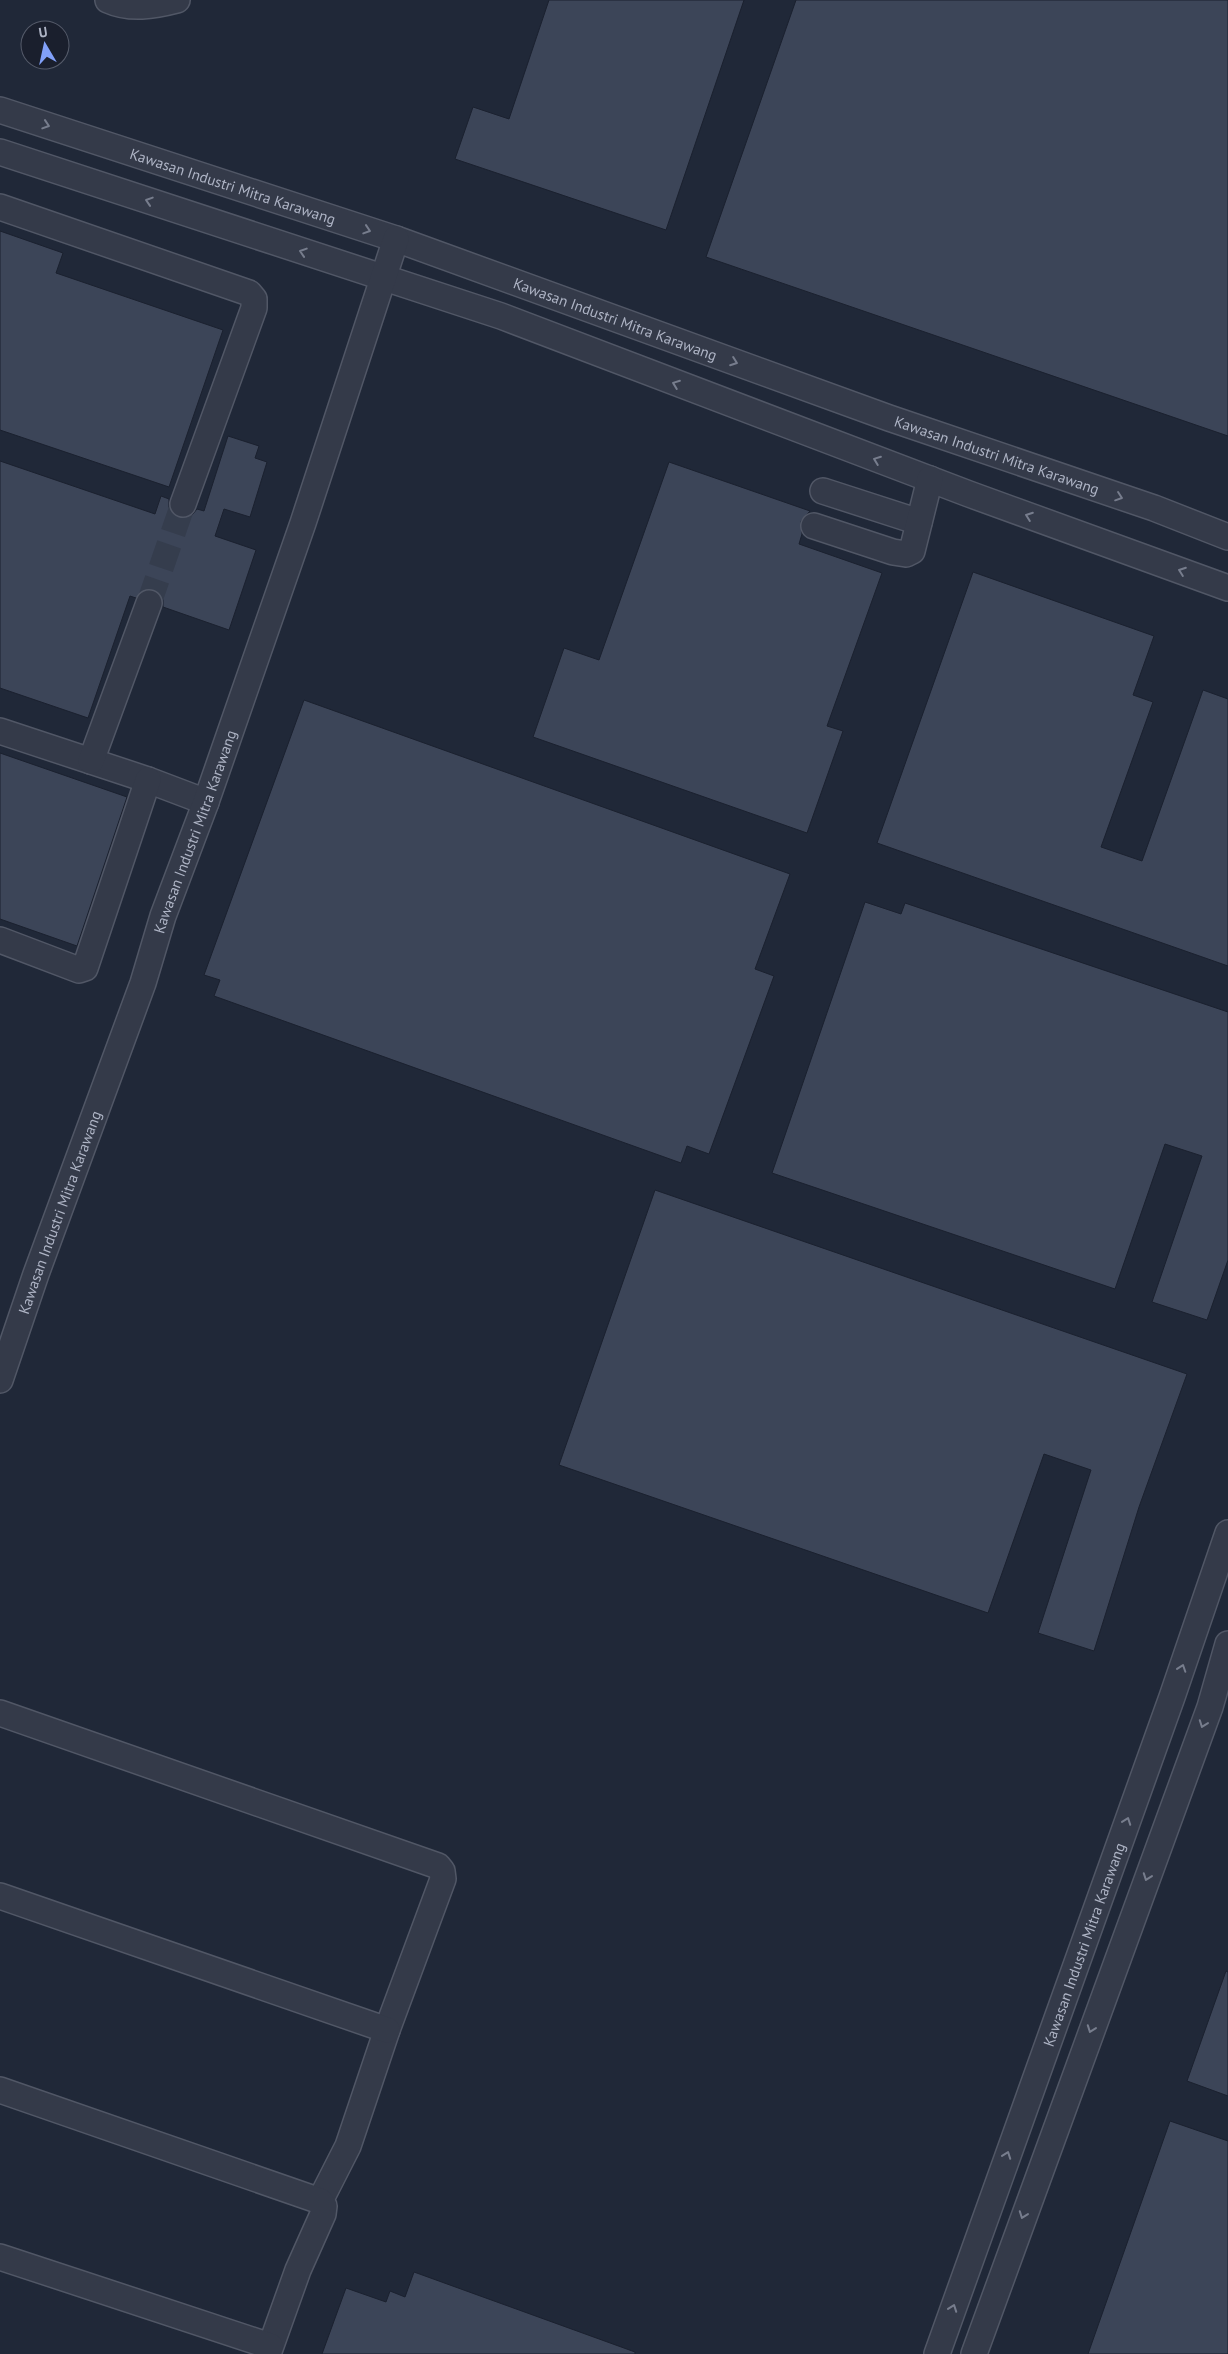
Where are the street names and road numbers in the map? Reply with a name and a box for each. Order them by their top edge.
street label: Kawasan Industri Mitra Karawang [128,144,338,228]
street label: Kawasan Industri Mitra Karawang [511,273,720,364]
street label: Kawasan Industri Mitra Karawang [892,411,1102,498]
street label: Kawasan Industri Mitra Karawang [149,727,240,935]
street label: Kawasan Industri Mitra Karawang [14,1108,105,1316]
street label: Kawasan Industri Mitra Karawang [1038,1840,1129,2049]

